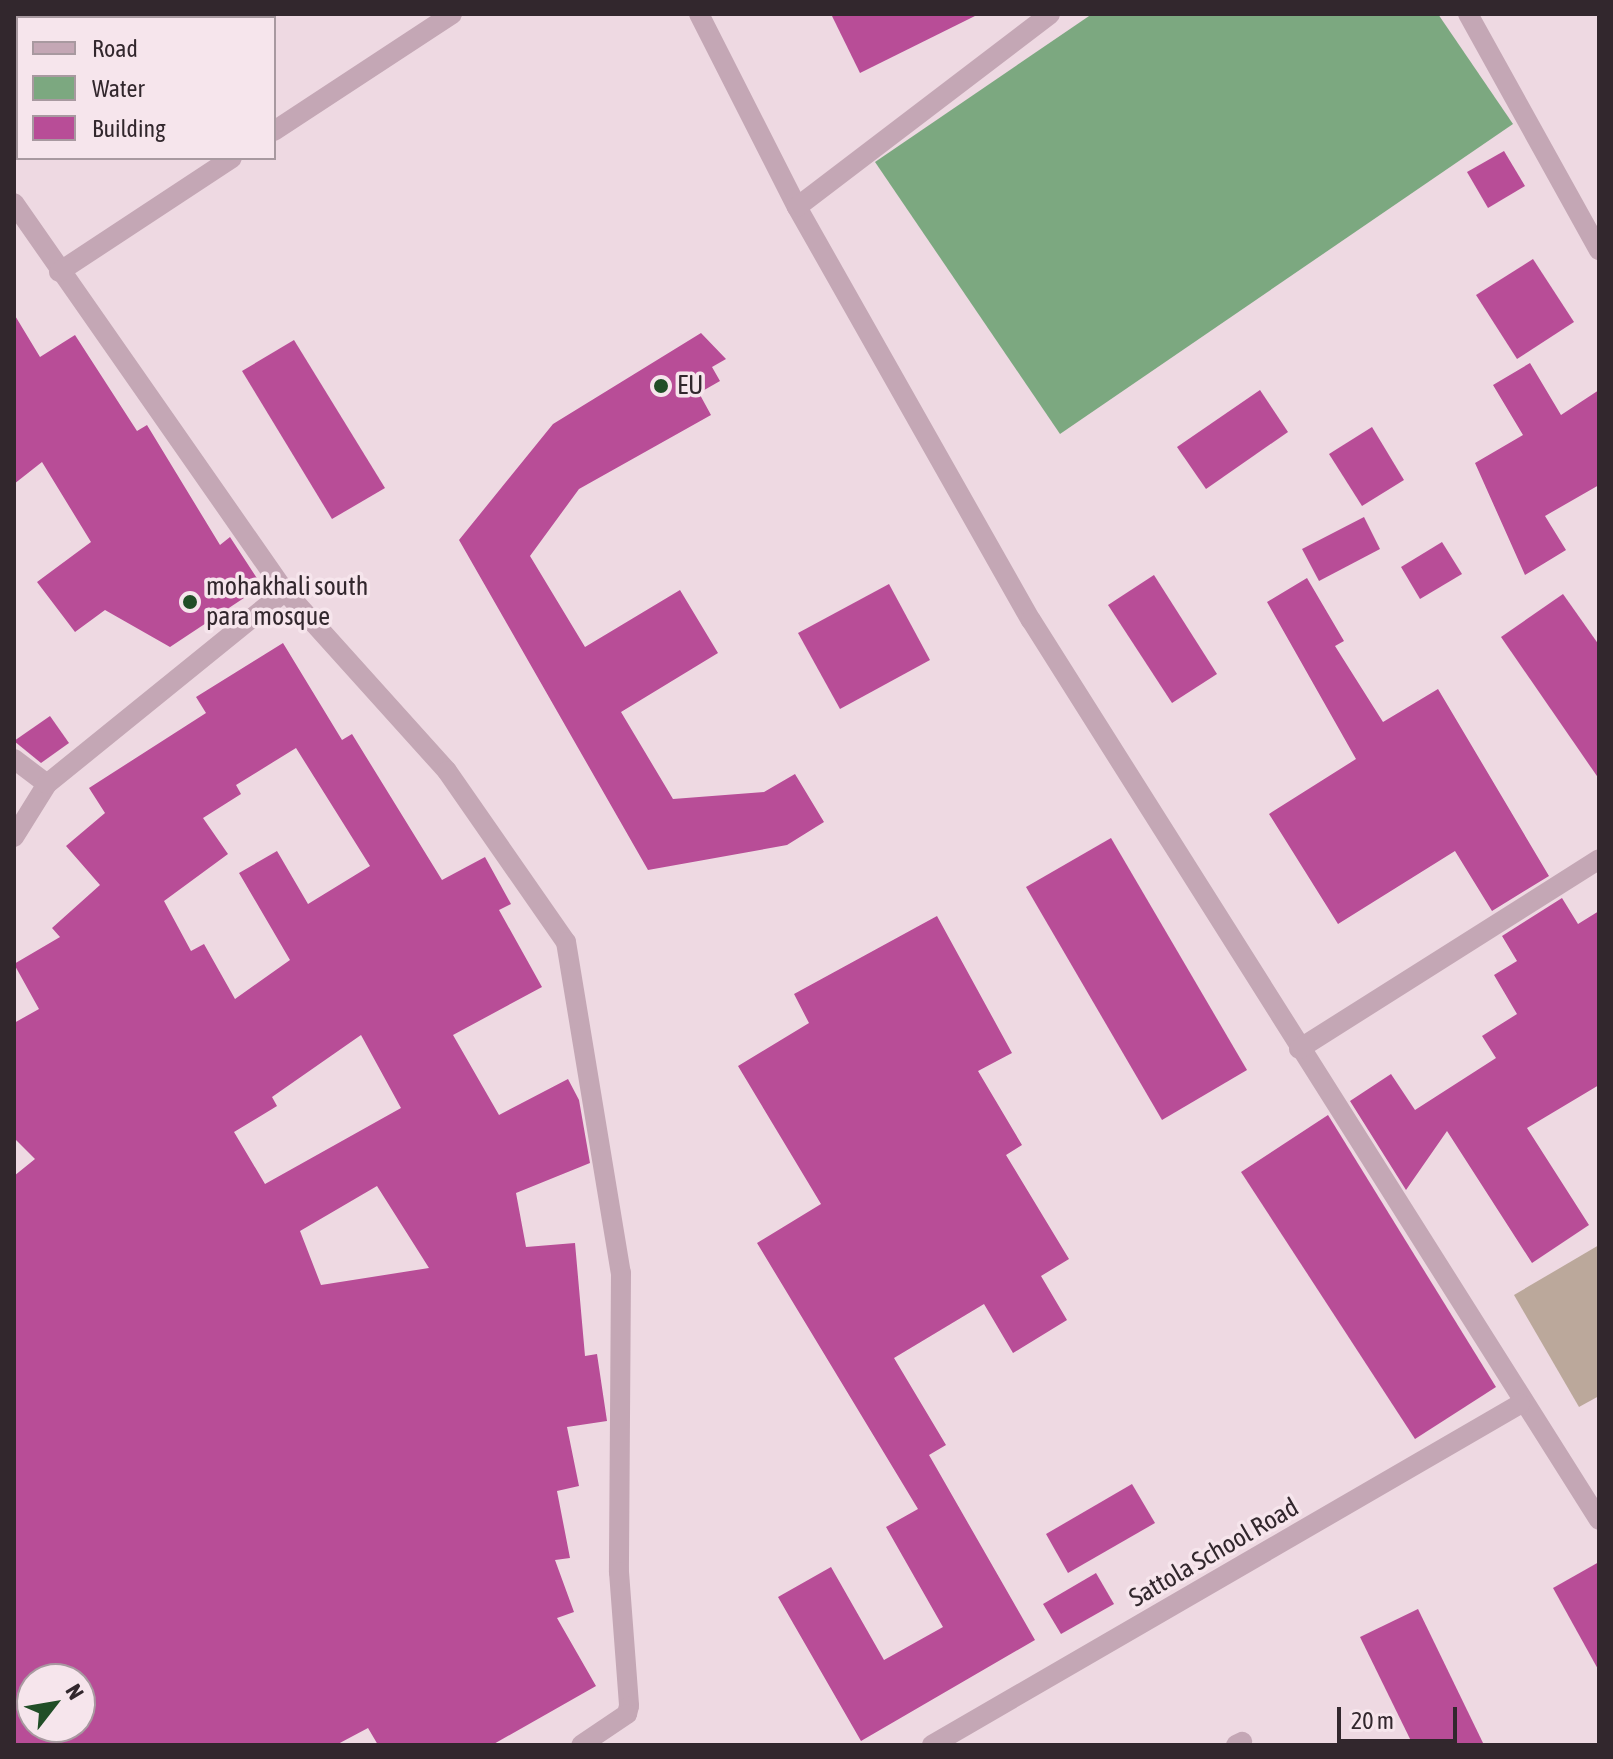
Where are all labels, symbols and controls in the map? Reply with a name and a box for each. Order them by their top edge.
legend [16,16,276,160]
text: Road [92,35,138,62]
text: Water [92,75,145,102]
text: Building [92,115,165,142]
place label: EU [677,370,703,402]
marker: EU [652,377,670,395]
place label: mohakhali south para mosque [206,571,368,632]
marker: mohakhali south para mosque [181,593,199,611]
street label: Sattola School Road [1124,1492,1304,1614]
north arrow [16,1663,96,1743]
text: N [60,1679,89,1704]
scale bar [1341,1691,1461,1741]
text: 20 m [1351,1707,1394,1734]

